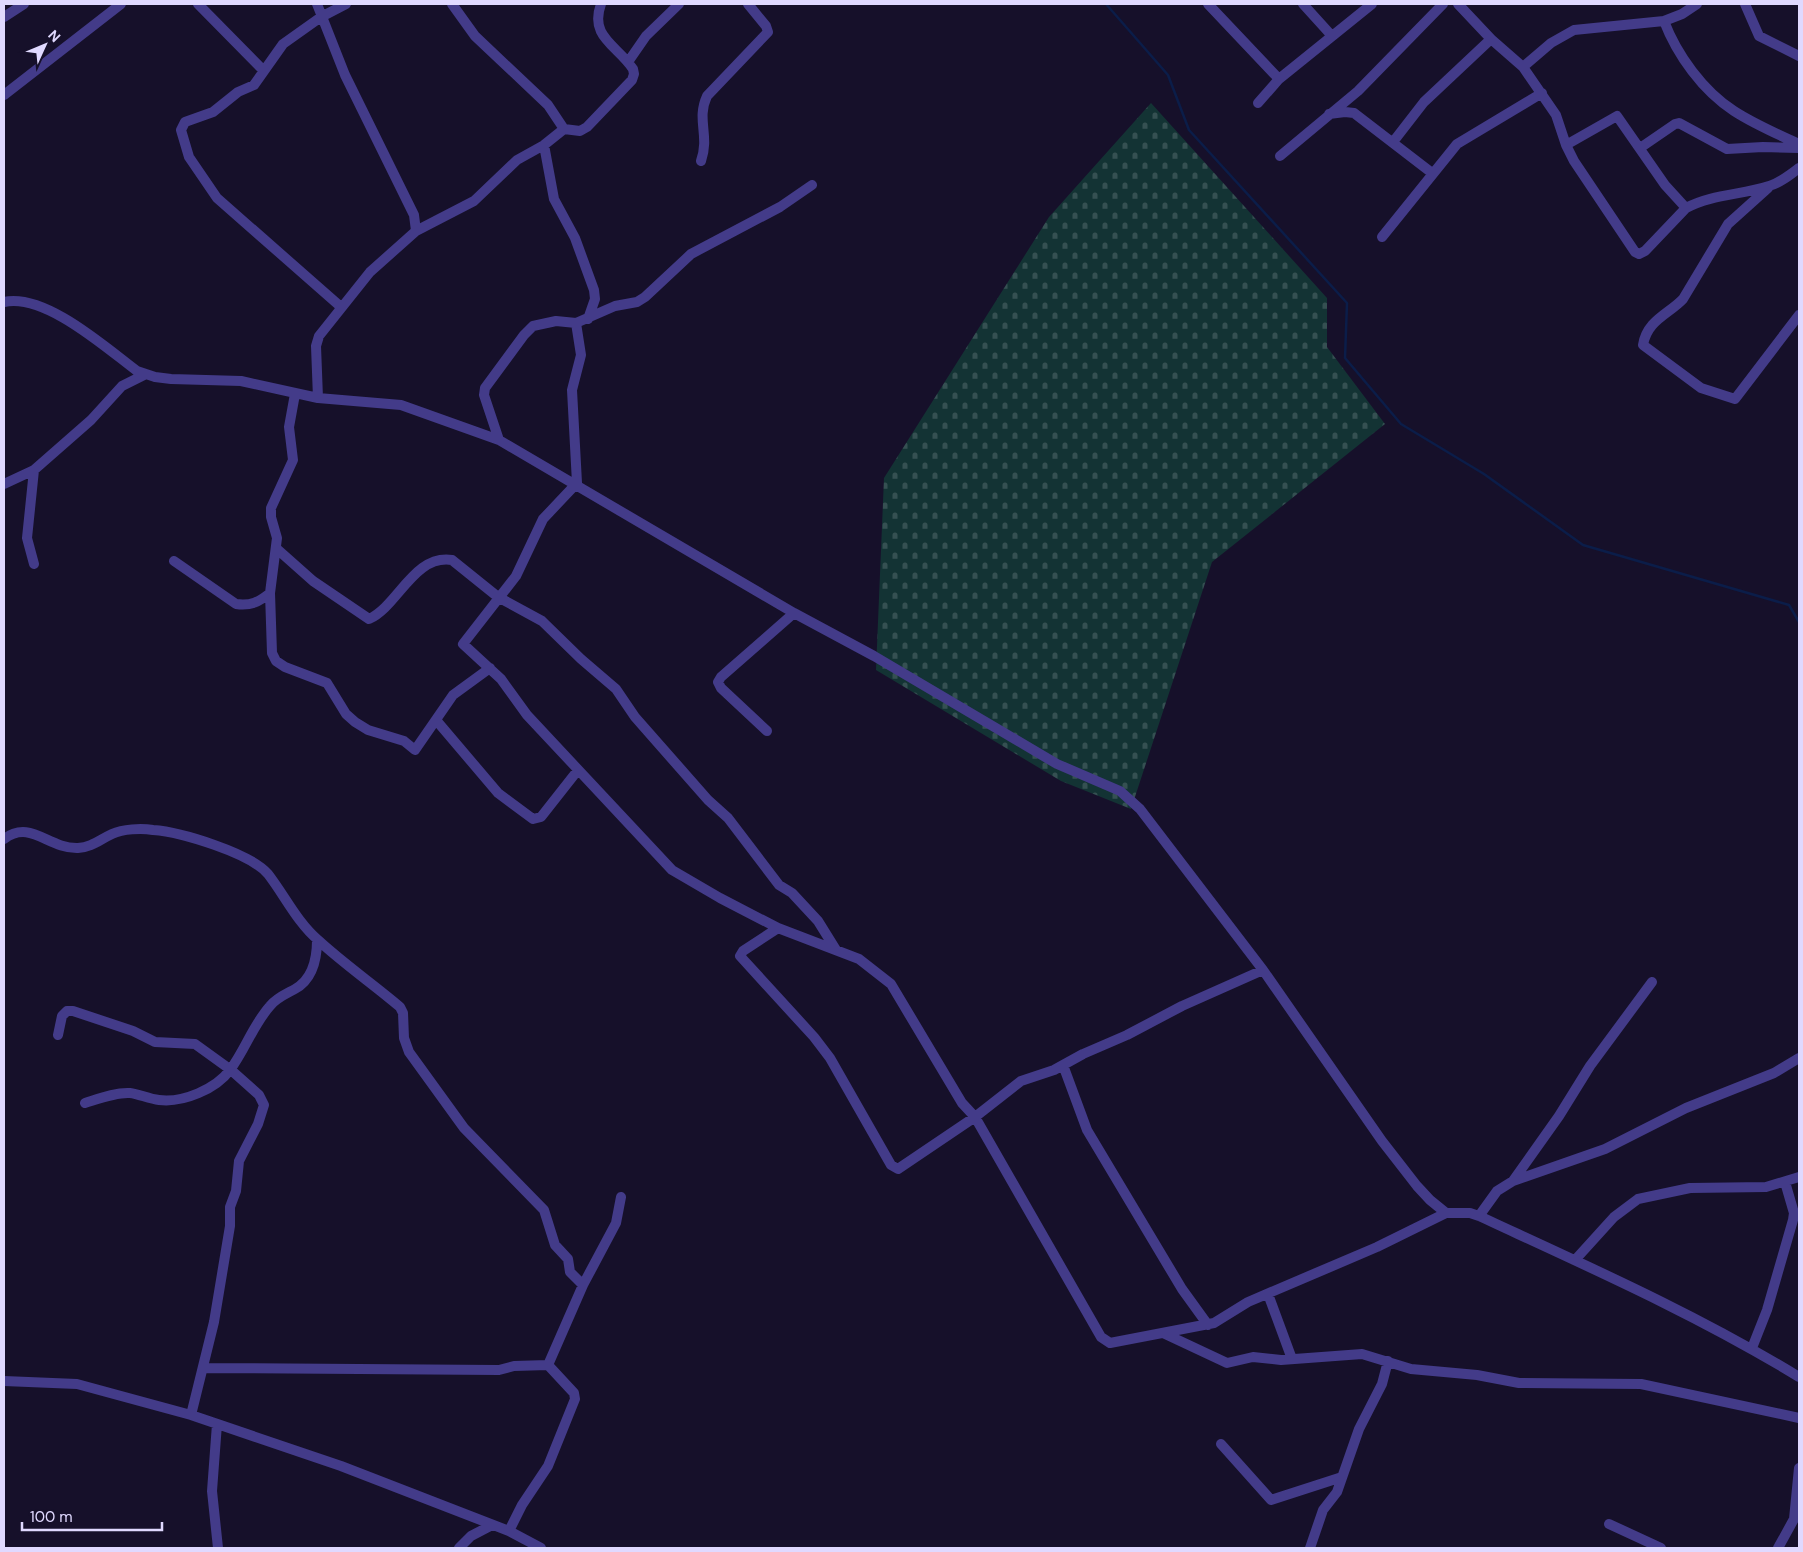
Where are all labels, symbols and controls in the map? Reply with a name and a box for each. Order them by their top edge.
north arrow [20,20,70,70]
text: N [44,26,64,46]
scale bar [22,1500,162,1532]
text: 100 m [30,1507,73,1527]

